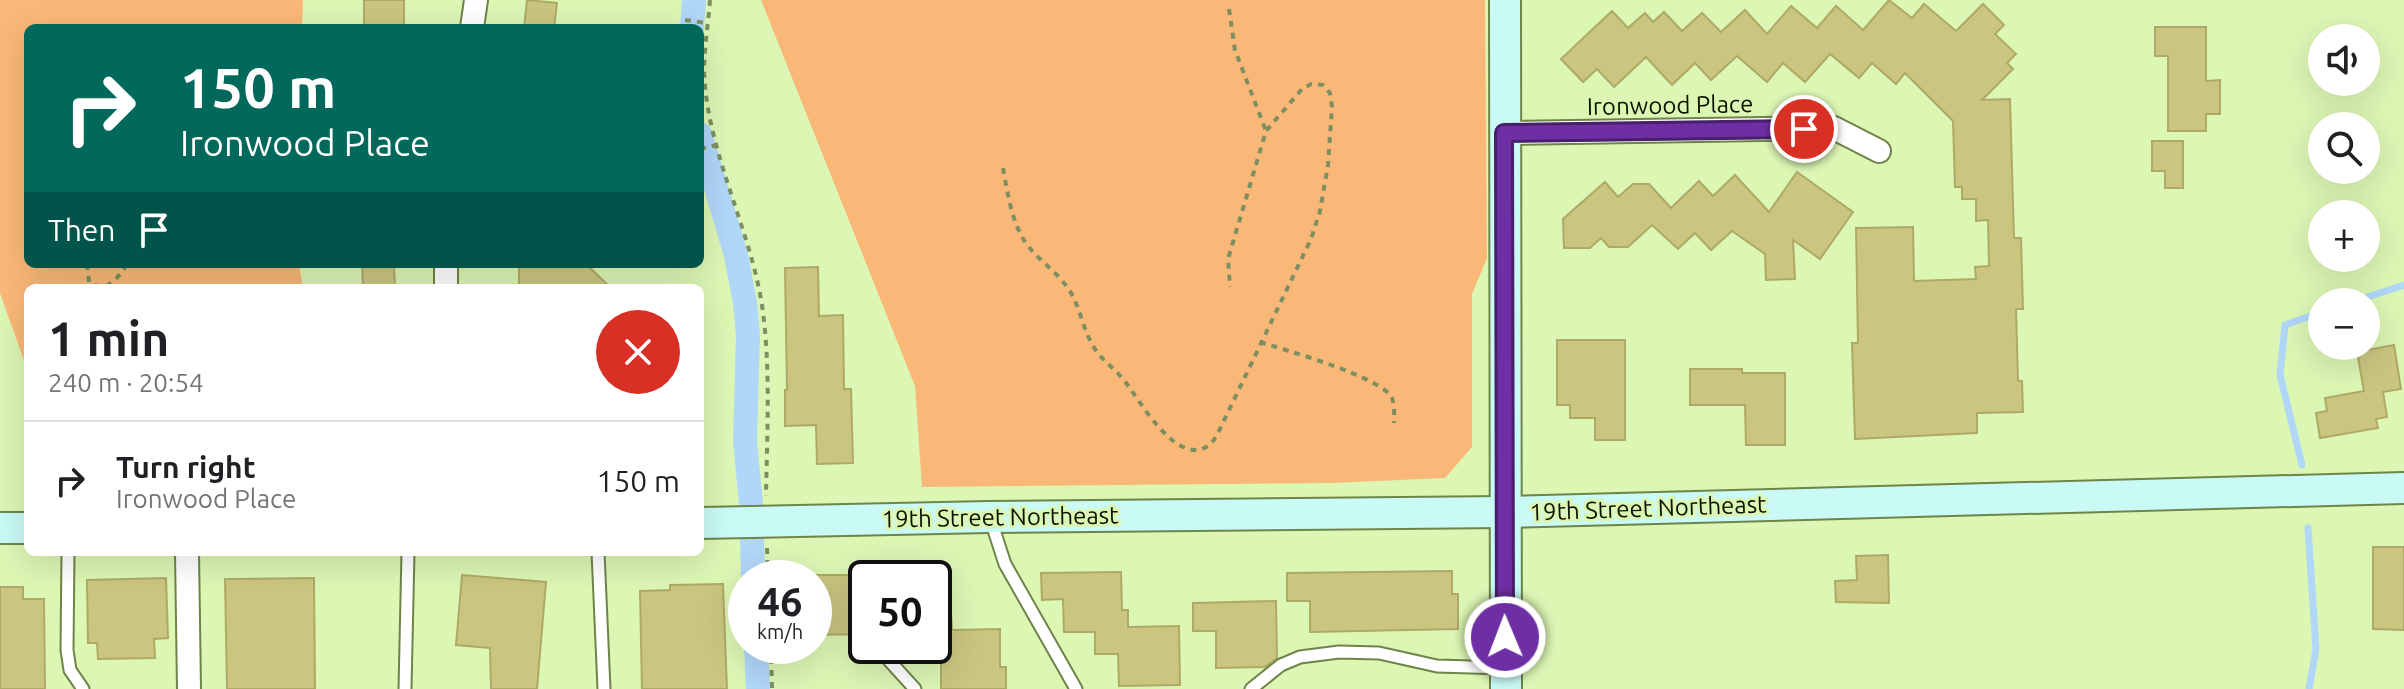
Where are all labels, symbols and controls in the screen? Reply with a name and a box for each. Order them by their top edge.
map controls [2308,24,2380,360]
button: sound [2308,24,2380,96]
icon: right [48,56,152,160]
text: 150 m [180,56,336,119]
street label: Ironwood Place [1587,90,1753,120]
pin [1770,95,1838,163]
icon: arrive [1782,107,1826,151]
button: search [2308,112,2380,184]
text: Ironwood Place [180,122,430,163]
button: + [2308,200,2380,272]
icon: arrive [132,208,176,252]
text: Then [48,213,116,247]
button: − [2308,288,2380,360]
button: close [596,310,680,394]
text: 1 min [48,311,169,365]
text: 240 m · 20:54 [48,368,204,397]
text: Turn right [116,450,256,484]
icon: right [48,459,92,503]
text: 150 m [596,464,680,498]
text: Ironwood Place [116,484,296,513]
street label: 19th Street Northeast [1529,490,1767,526]
street label: 19th Street Northeast [881,501,1119,533]
speed limit sign: 50 [848,560,952,664]
text: 46 [757,579,803,624]
position arrow [1463,595,1547,679]
text: km/h [757,620,803,643]

